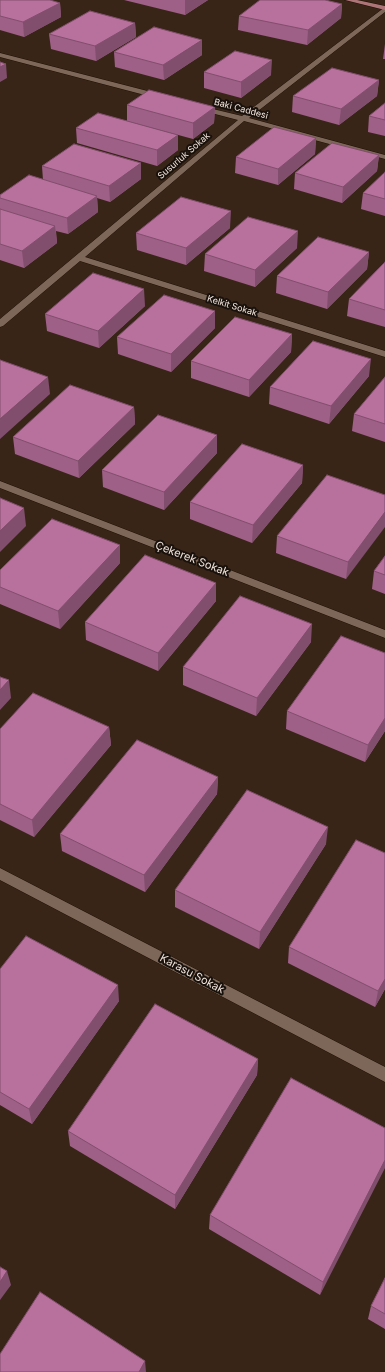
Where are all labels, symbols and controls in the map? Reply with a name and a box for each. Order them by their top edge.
street label: Baki Caddesi [213,97,269,121]
street label: Susurluk Sokak [156,130,212,182]
street label: Kelkit Sokak [206,293,258,319]
street label: Çekerek Sokak [153,539,231,579]
street label: Karasu Sokak [157,951,227,997]

